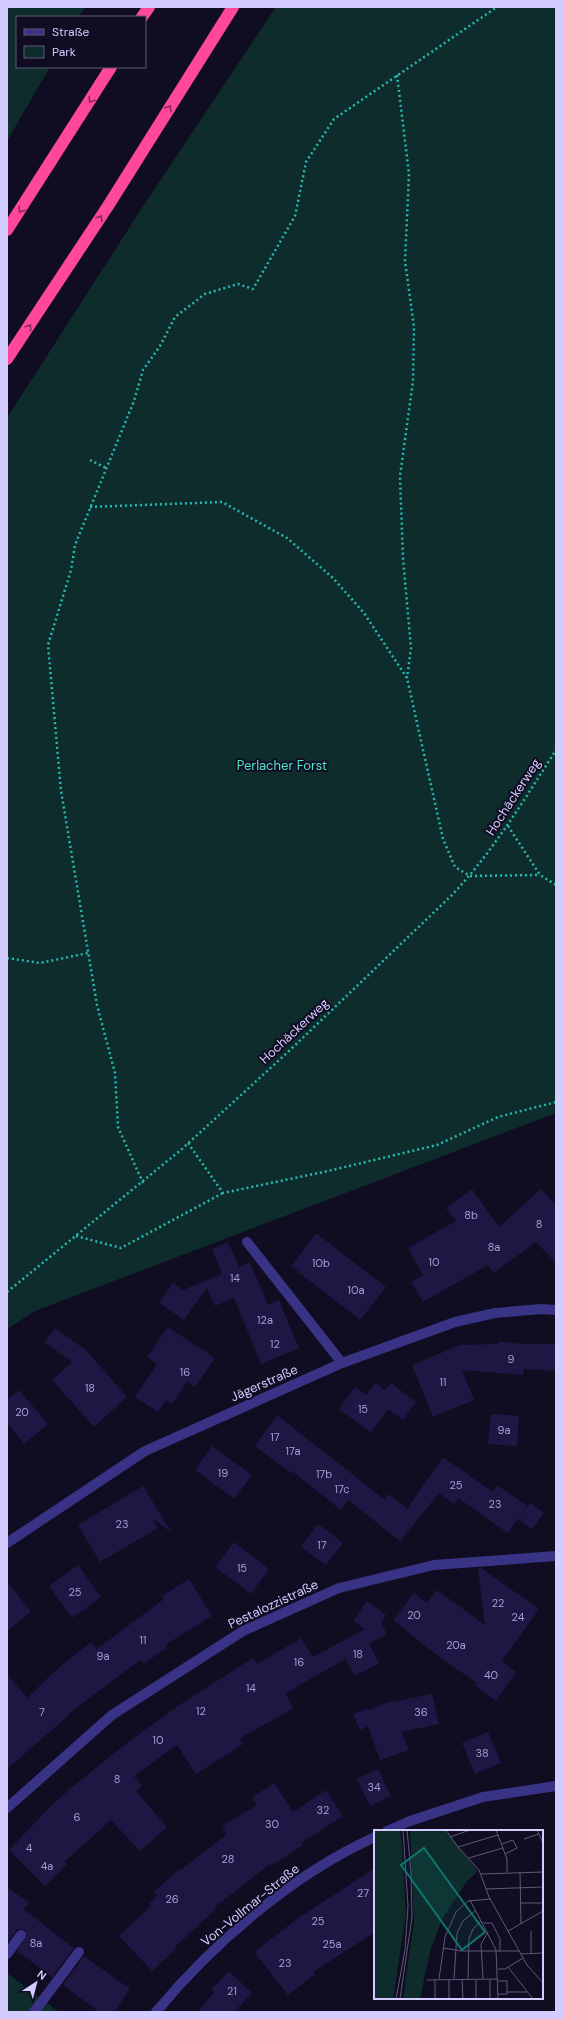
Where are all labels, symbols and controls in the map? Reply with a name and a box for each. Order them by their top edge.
legend [16,16,146,68]
text: Straße [52,24,89,40]
text: Park [52,44,76,60]
one-way arrow [88,96,95,103]
one-way arrow [165,105,172,112]
one-way arrow [18,206,25,213]
one-way arrow [95,216,102,223]
one-way arrow [24,324,31,331]
street label: Hochäckerweg [482,755,544,839]
park label: Perlacher Forst [237,757,327,774]
street label: Hochäckerweg [256,995,332,1067]
house number: 8b [464,1208,478,1222]
house number: 8 [536,1217,542,1231]
house number: 8a [488,1240,500,1254]
house number: 10 [429,1255,439,1269]
house number: 10b [312,1256,330,1270]
house number: 14 [230,1271,240,1285]
house number: 10a [348,1283,364,1297]
house number: 12a [257,1313,273,1327]
house number: 12 [270,1337,280,1351]
house number: 9 [508,1352,515,1366]
street label: Jägerstraße [228,1361,300,1405]
house number: 16 [180,1365,190,1379]
house number: 11 [440,1375,446,1389]
house number: 18 [85,1381,95,1395]
house number: 15 [358,1402,368,1416]
house number: 20 [15,1405,29,1419]
house number: 9a [498,1423,510,1437]
house number: 17 [270,1430,280,1444]
house number: 17a [286,1444,300,1458]
house number: 19 [218,1466,228,1480]
house number: 17b [316,1467,332,1481]
house number: 25 [449,1478,463,1492]
house number: 17c [335,1482,349,1496]
house number: 23 [489,1497,501,1511]
house number: 23 [116,1517,128,1531]
house number: 17 [317,1538,327,1552]
house number: 15 [237,1561,247,1575]
street label: Pestalozzistraße [225,1576,321,1632]
house number: 25 [68,1585,82,1599]
house number: 22 [492,1596,504,1610]
house number: 20 [407,1608,421,1622]
house number: 24 [512,1610,525,1624]
house number: 11 [140,1633,146,1647]
house number: 20a [446,1638,466,1652]
house number: 18 [353,1647,363,1661]
house number: 9a [97,1649,109,1663]
house number: 16 [294,1655,304,1669]
house number: 40 [484,1668,498,1682]
house number: 14 [246,1681,256,1695]
house number: 12 [196,1704,206,1718]
house number: 7 [39,1705,45,1719]
house number: 36 [414,1705,428,1719]
house number: 10 [153,1733,163,1747]
house number: 38 [475,1746,489,1760]
house number: 8 [114,1772,120,1786]
house number: 34 [367,1780,381,1794]
house number: 32 [317,1803,329,1817]
house number: 6 [74,1810,81,1824]
house number: 30 [265,1817,279,1831]
inset map [374,1830,543,1999]
house number: 4 [26,1841,33,1855]
house number: 28 [222,1852,234,1866]
house number: 4a [41,1859,53,1873]
street label: Von-Vollmar-Straße [197,1860,303,1950]
house number: 27 [357,1886,369,1900]
house number: 26 [165,1892,179,1906]
house number: 25 [311,1914,325,1928]
house number: 8a [30,1936,42,1950]
house number: 25a [322,1937,342,1951]
house number: 23 [279,1956,291,1970]
north arrow [16,1963,56,2003]
text: N [35,1967,49,1983]
house number: 21 [227,1984,237,1998]

